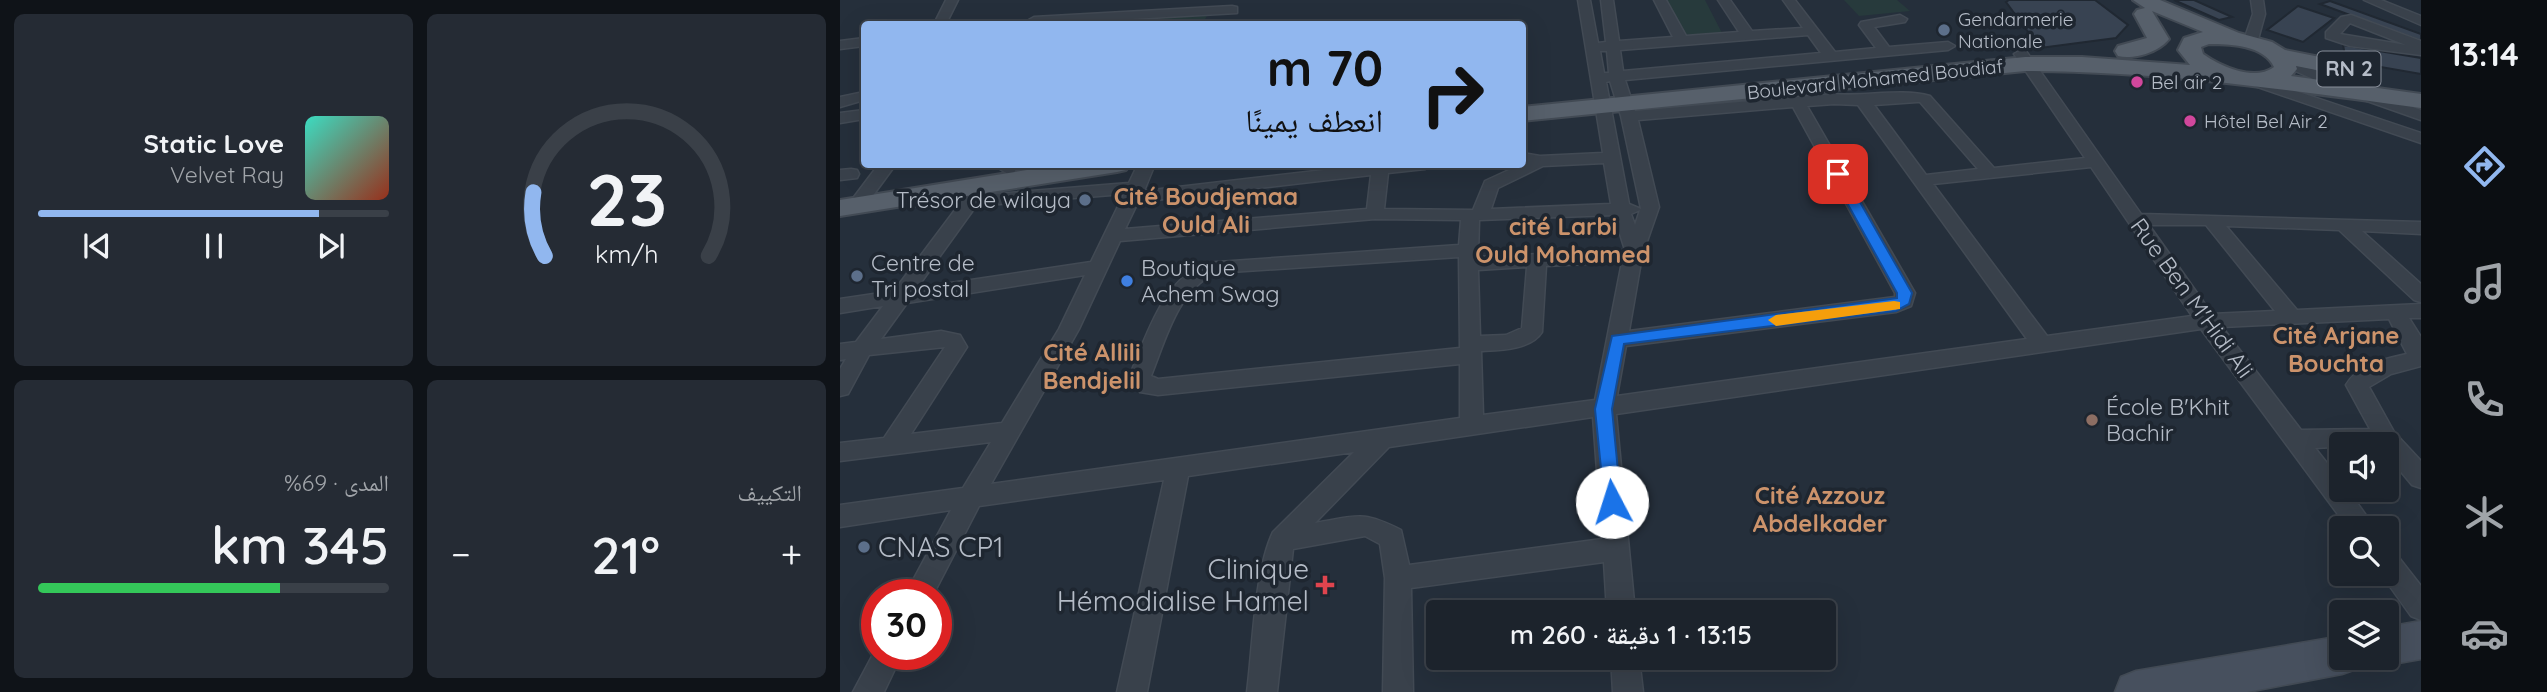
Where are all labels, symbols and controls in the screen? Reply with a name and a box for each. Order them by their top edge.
place label: Gendarmerie Nationale [1958,7,2073,53]
marker: Gendarmerie Nationale [1936,22,1952,38]
text: 13:14 [2449,34,2519,74]
text: 70 m [1267,37,1383,98]
icon: right [1407,49,1498,140]
road number: RN 2 [2318,52,2380,86]
street label: Boulevard Mohamed Boudiaf [1746,54,2004,104]
place label: Bel air 2 [2151,70,2222,94]
marker: Bel air 2 [2129,74,2145,90]
text: انعطف يمينًا [1245,100,1383,140]
place label: Hôtel Bel Air 2 [2204,109,2328,133]
marker: Hôtel Bel Air 2 [2182,113,2198,129]
text: Static Love [143,127,284,160]
icon: directions [2460,142,2509,191]
pin [1808,144,1868,204]
text: 23 [586,154,667,245]
icon: arrive [1819,155,1857,193]
text: Velvet Ray [170,160,284,189]
district label: Cité Boudjemaa Ould Ali [1114,181,1298,239]
place label: Trésor de wilaya [896,185,1071,214]
marker: Trésor de wilaya [1077,192,1093,208]
district label: cité Larbi Ould Mohamed [1475,211,1651,269]
street label: Rue Ben M'Hidi Ali [2125,212,2260,383]
icon: previous [78,227,116,265]
icon: pause [195,227,233,265]
icon: next [312,227,350,265]
text: km/h [595,238,658,269]
place label: Centre de Tri postal [871,248,975,303]
place label: Boutique Achem Swag [1141,253,1280,308]
icon: music [2460,259,2509,308]
marker: Centre de Tri postal [849,268,865,284]
marker: Boutique Achem Swag [1119,273,1135,289]
district label: Cité Arjane Bouchta [2273,320,2399,378]
district label: Cité Allili Bendjelil [1043,337,1141,395]
icon: phone [2460,375,2509,424]
place label: École B'Khit Bachir [2106,392,2230,447]
marker: École B'Khit Bachir [2084,412,2100,428]
map controls [2329,432,2399,670]
button: sound [2329,432,2399,502]
position arrow [1575,465,1649,539]
text: المدى · 69% [284,468,389,497]
text: التكييف [737,478,802,507]
district label: Cité Azzouz Abdelkader [1753,480,1887,538]
icon: climate [2460,492,2509,541]
text: 345 km [211,512,389,577]
button: search [2329,516,2399,586]
text: 21° [591,522,660,587]
place label: CNAS CP1 [878,529,1004,564]
text: − [451,530,471,578]
text: + [781,530,802,578]
marker: CNAS CP1 [856,539,872,555]
place label: Clinique Hémodialise Hamel [1057,551,1309,618]
marker: Clinique Hémodialise Hamel [1315,575,1335,595]
speed limit sign: 30 [861,579,952,670]
button: layers [2329,600,2399,670]
icon: car [2460,609,2509,658]
text: 13:15 · 1 دقيقة · 260 m [1510,618,1752,651]

